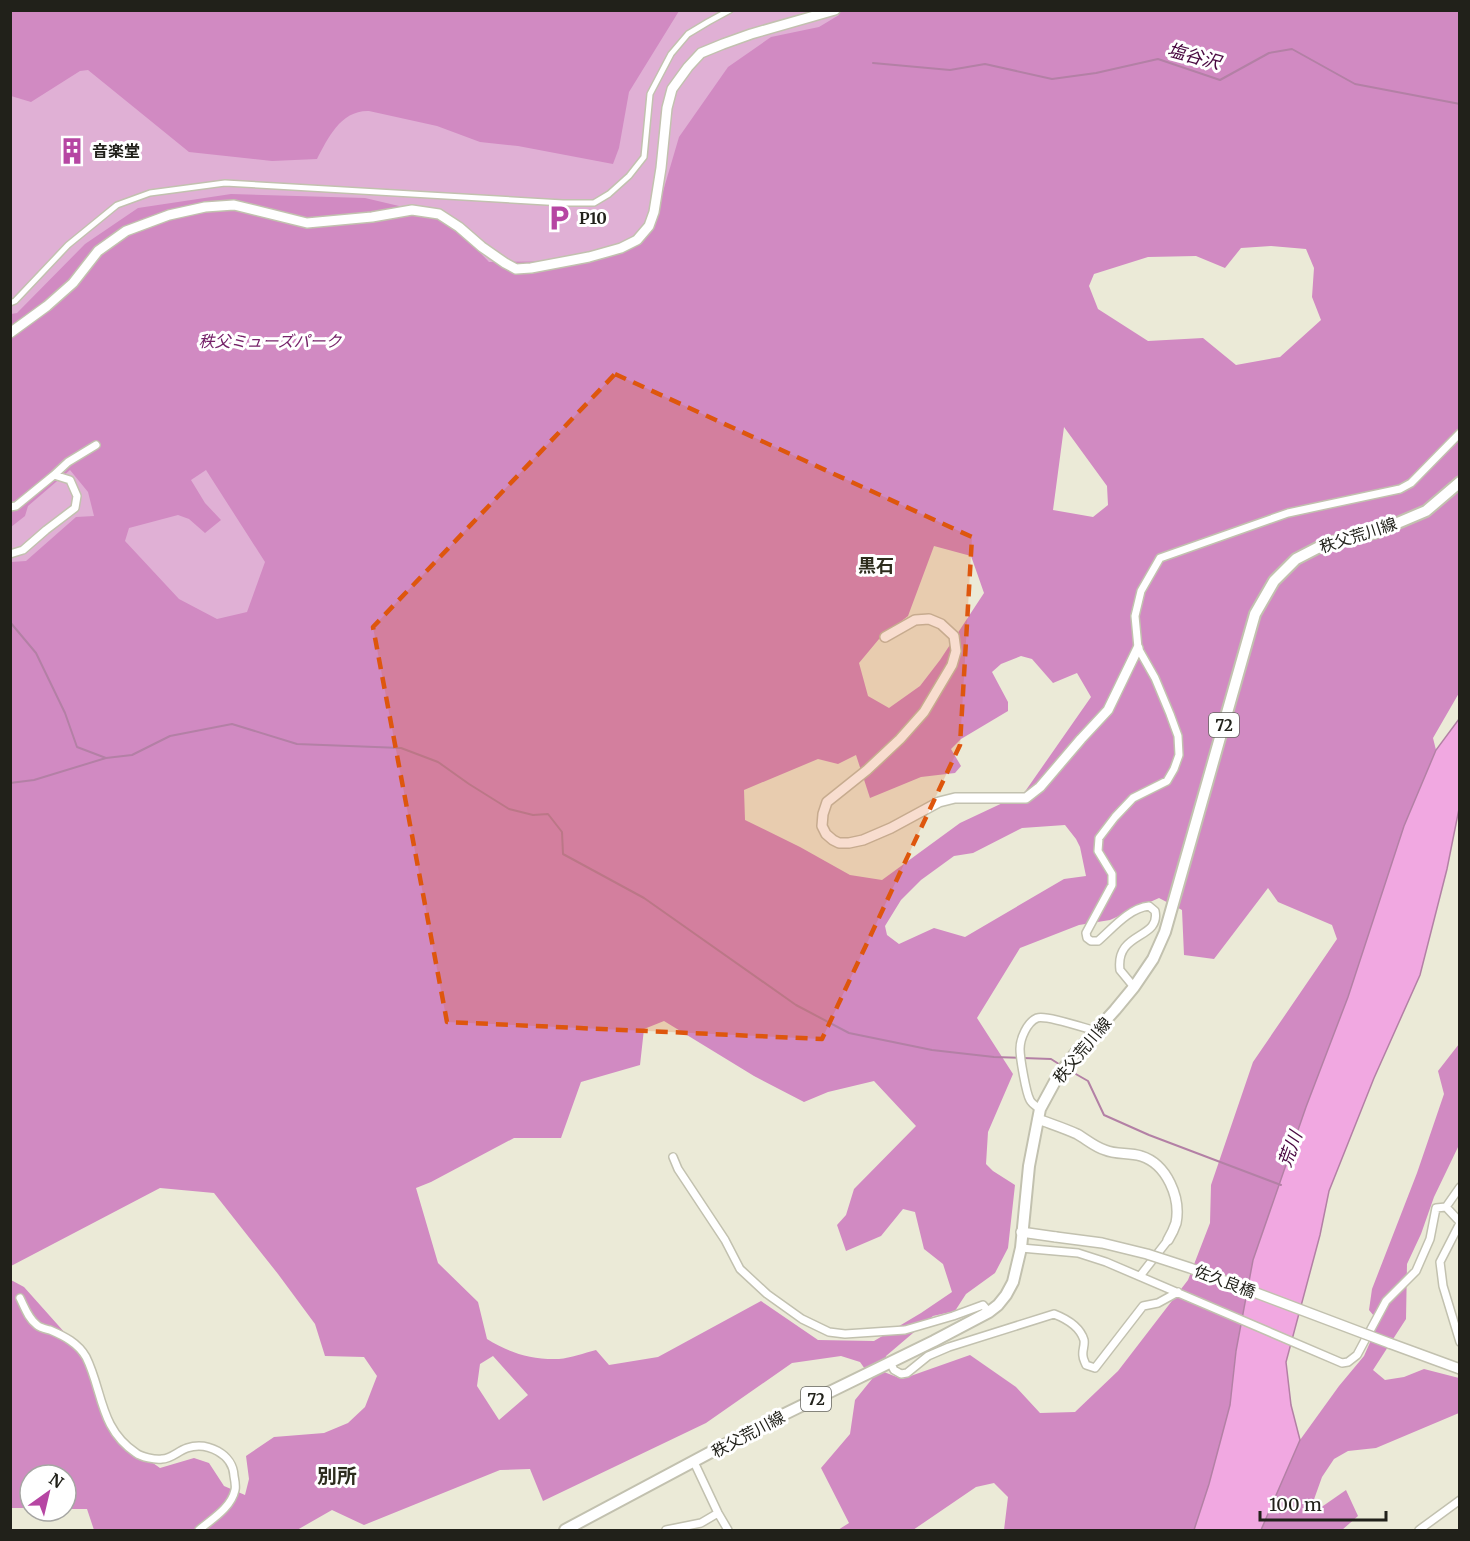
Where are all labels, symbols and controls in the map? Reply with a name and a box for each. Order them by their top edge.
water label: 塩谷沢 [1165,38,1225,75]
building icon: 音楽堂 [57,136,87,166]
place label: 音楽堂 [92,141,140,161]
parking icon: P10 [544,203,574,233]
place label: P10 [579,208,607,228]
park label: 秩父ミューズパーク [198,331,343,351]
street label: 秩父荒川線 [1317,513,1399,557]
district label: 黒石 [858,554,894,577]
road number: 72 [1209,713,1239,737]
street label: 秩父荒川線 [1049,1013,1115,1087]
water label: 荒川 [1273,1126,1308,1170]
street label: 佐久良橋 [1192,1260,1258,1302]
road number: 72 [801,1387,831,1411]
street label: 秩父荒川線 [708,1406,788,1462]
north arrow [18,1463,78,1523]
district label: 別所 [317,1463,357,1488]
text: N [46,1469,68,1493]
scale bar [1260,1484,1386,1522]
text: 100 m [1269,1493,1322,1516]

